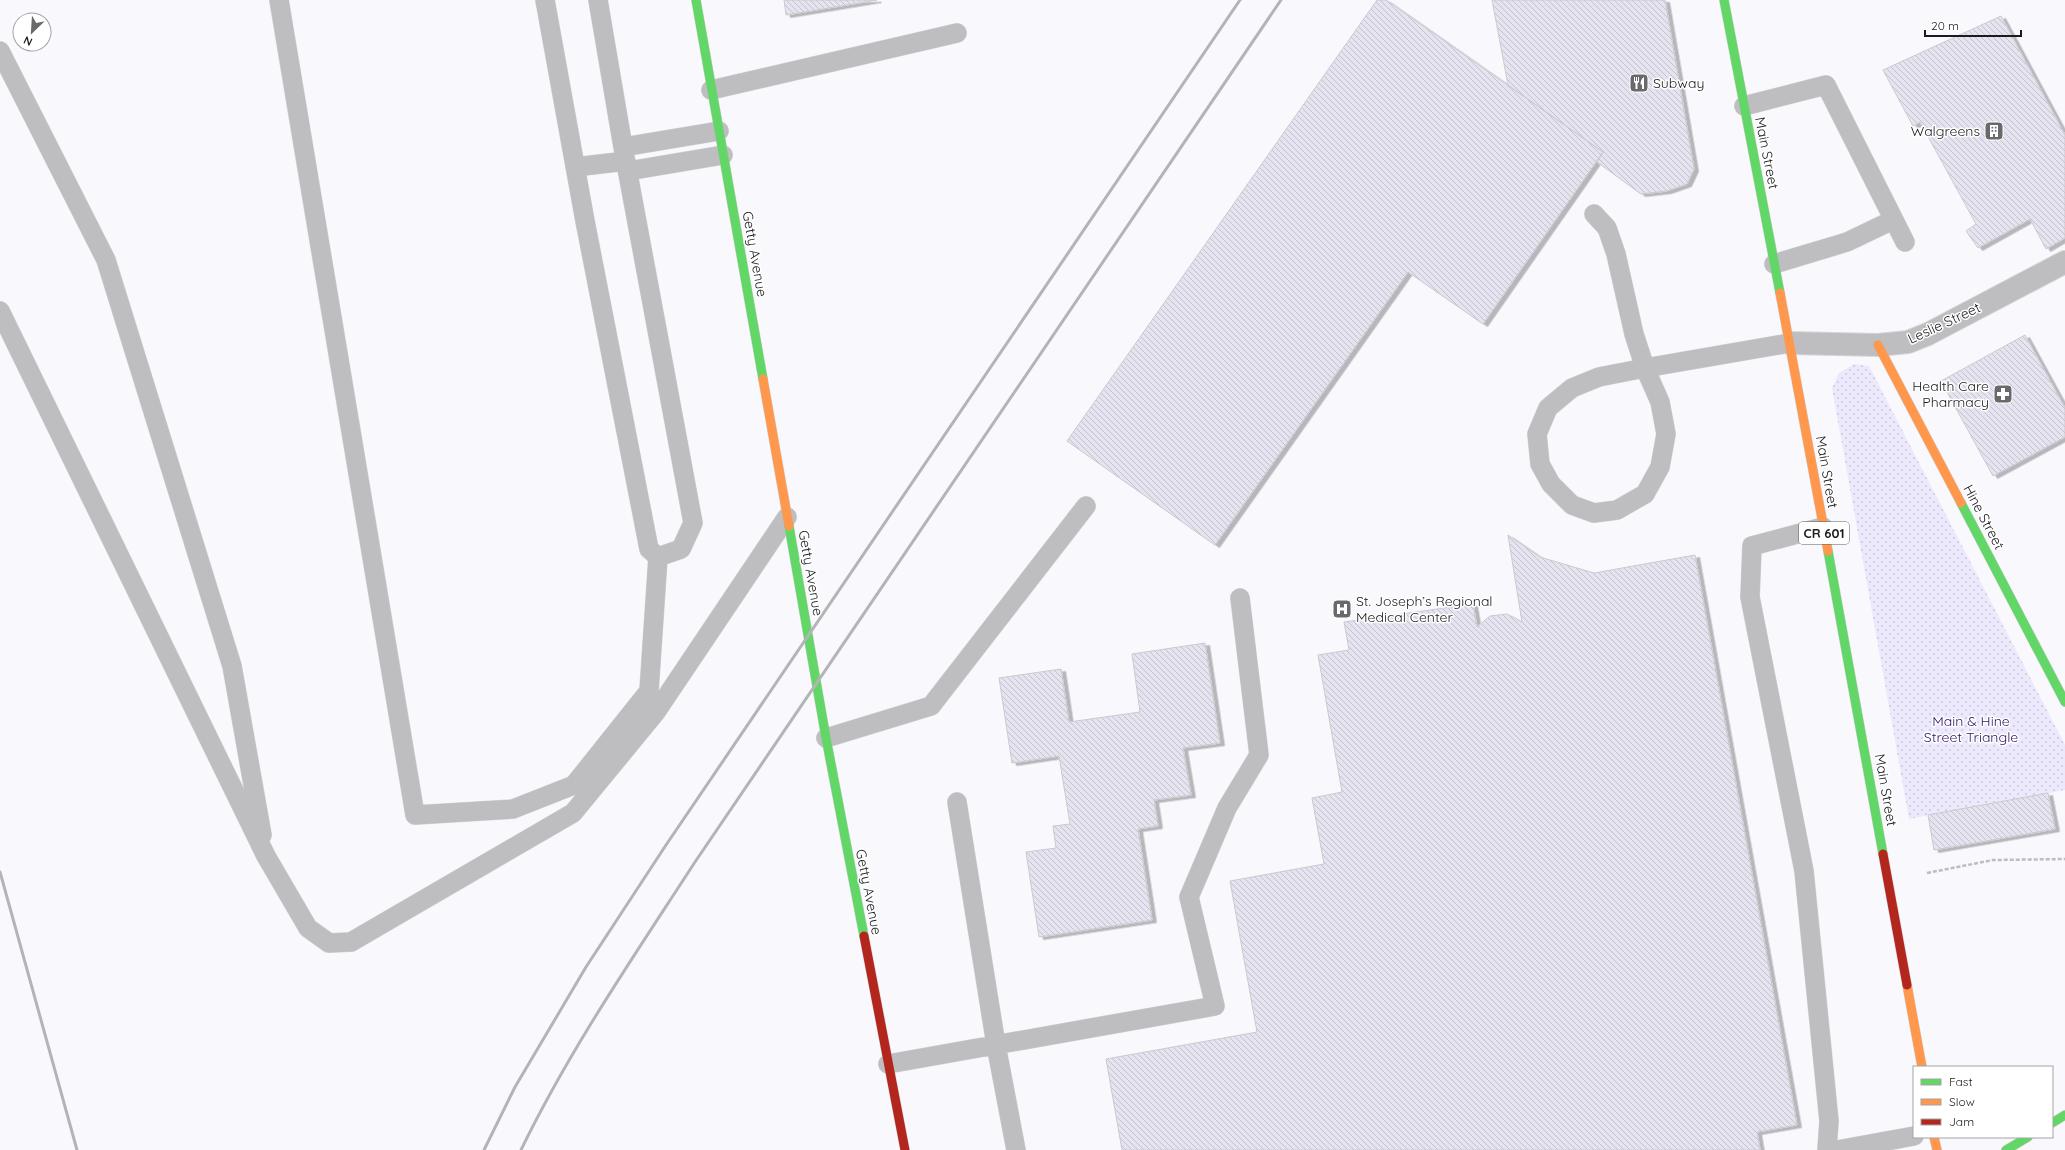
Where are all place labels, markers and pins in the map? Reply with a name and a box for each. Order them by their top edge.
restaurant icon: Subway [1628,72,1650,94]
place label: Subway [1653,74,1704,92]
building icon: Walgreens [1983,120,2005,142]
place label: Walgreens [1911,122,1980,140]
place label: Health Care Pharmacy [1912,377,1989,411]
pharmacy icon: Health Care Pharmacy [1992,383,2014,405]
place label: St. Joseph’s Regional Medical Center [1356,592,1493,626]
hospital icon: St. Joseph’s Regional Medical Center [1331,598,1353,620]

